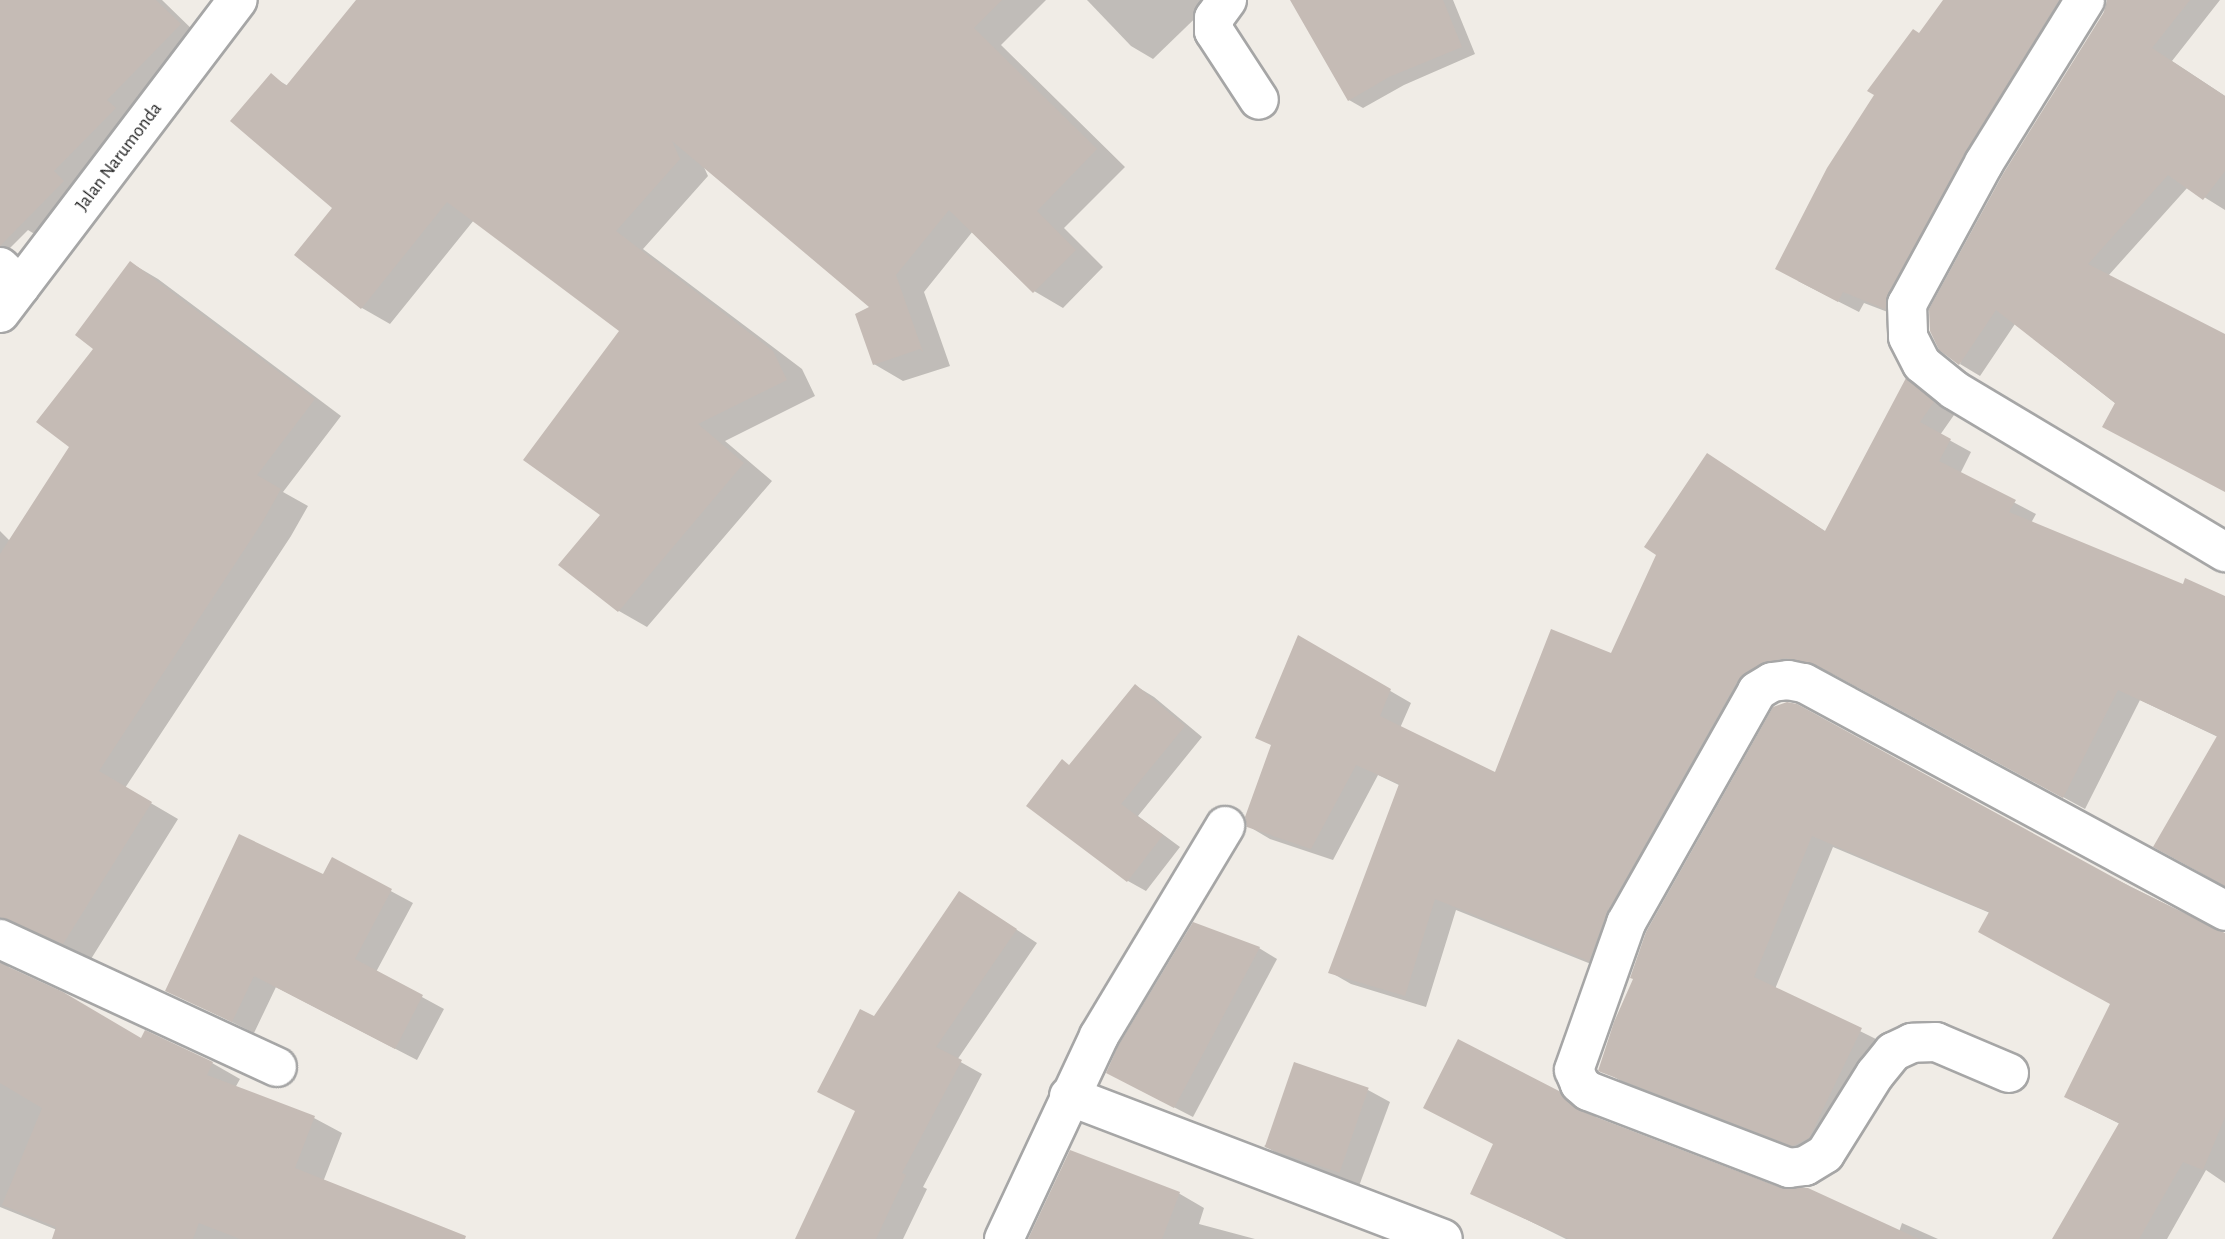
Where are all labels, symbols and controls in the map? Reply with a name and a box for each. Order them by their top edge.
street label: Jalan Narumonda [71,98,167,216]

